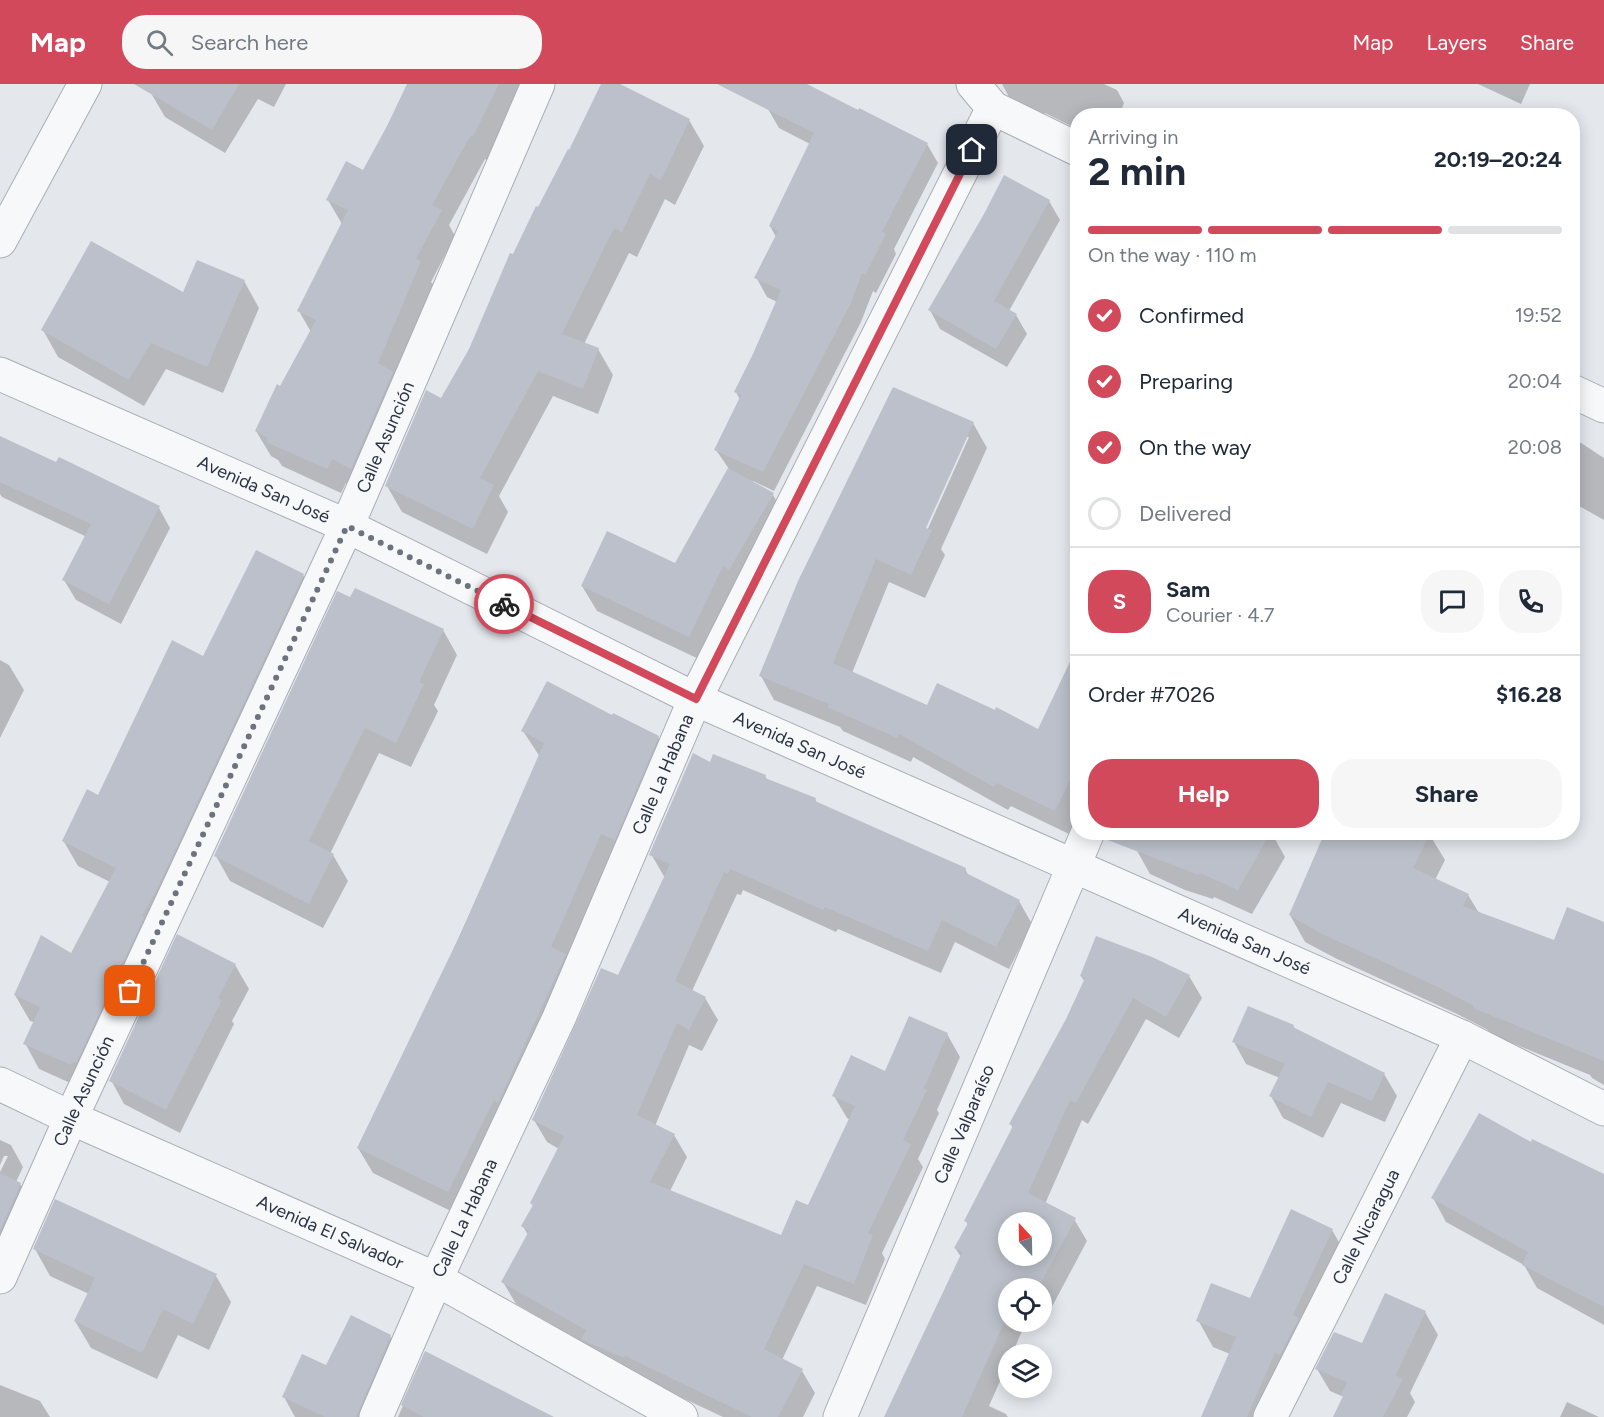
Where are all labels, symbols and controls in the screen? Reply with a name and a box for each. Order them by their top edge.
search box [122,15,542,69]
text: Map [30,25,86,59]
icon: search [143,26,176,59]
text: Search here [191,29,308,56]
text: Map [1353,30,1393,55]
text: Layers [1426,30,1487,55]
text: Share [1520,30,1574,55]
pin [946,124,997,175]
text: Arriving in [1088,125,1178,149]
icon: home [955,133,988,166]
text: 20:19–20:24 [1434,146,1562,173]
text: 2 min [1088,148,1186,195]
text: On the way · 110 m [1088,243,1256,267]
icon: check [1088,299,1121,332]
text: Confirmed [1139,302,1244,329]
text: 19:52 [1515,303,1562,327]
icon: check [1088,365,1121,398]
text: Preparing [1139,368,1233,395]
text: 20:04 [1508,369,1562,393]
street label: Calle Asunción [352,378,419,496]
icon: check [1088,431,1121,464]
text: On the way [1139,434,1251,461]
text: 20:08 [1508,435,1562,459]
street label: Avenida San José [194,451,333,528]
text: Delivered [1139,500,1232,527]
button: chat [1421,570,1484,633]
button: phone [1499,570,1562,633]
courier [474,574,534,634]
text: Sam [1166,576,1210,603]
icon: bike [488,588,521,621]
text: S [1113,588,1126,615]
text: Courier · 4.7 [1166,603,1275,627]
text: Order #7026 [1088,681,1215,708]
text: $16.28 [1496,681,1562,708]
street label: Avenida San José [730,706,869,784]
street label: Calle La Habana [627,711,698,838]
button: Help [1088,759,1319,828]
button: Share [1331,759,1562,828]
street label: Avenida San José [1175,902,1314,980]
pin [104,965,155,1016]
icon: bag [113,974,146,1007]
street label: Calle Asunción [49,1032,119,1150]
street label: Calle Valparaíso [929,1061,999,1187]
street label: Calle La Habana [427,1155,502,1281]
street label: Calle Nicaragua [1328,1165,1404,1288]
street label: Avenida El Salvador [253,1190,407,1274]
north arrow [998,1212,1052,1266]
map controls [998,1212,1052,1398]
button: locate [998,1278,1052,1332]
button: layers [998,1344,1052,1398]

